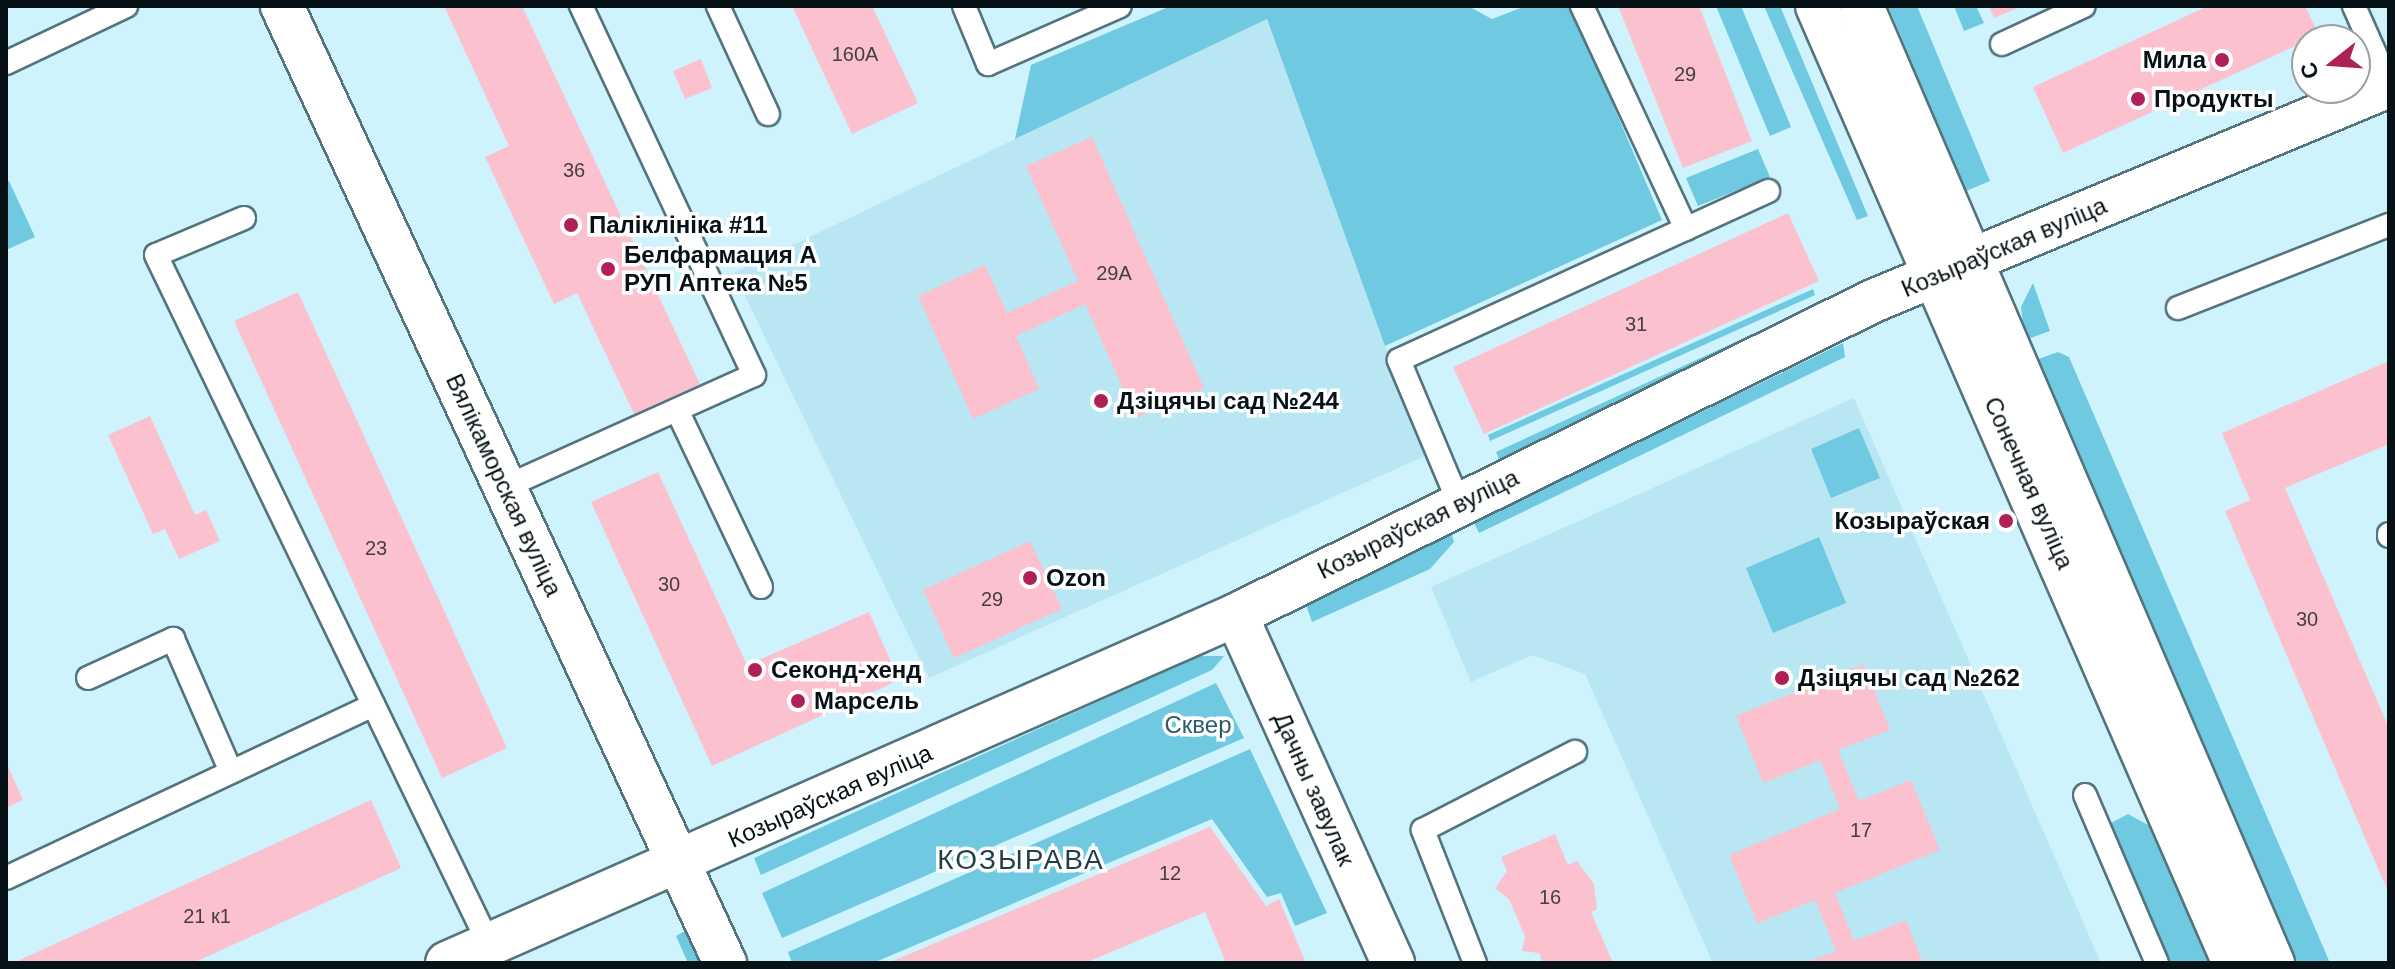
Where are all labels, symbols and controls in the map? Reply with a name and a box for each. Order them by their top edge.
north arrow [2291,24,2371,104]
house number: 160А [832,42,878,66]
place label: Мила [2143,46,2206,74]
marker: Мила [2213,51,2231,69]
text: С [2295,59,2324,82]
house number: 29 [1674,62,1696,86]
place label: Продукты [2154,85,2273,113]
marker: Продукты [2129,90,2147,108]
house number: 36 [563,158,585,182]
street label: Козыраўская вуліца [1897,191,2111,303]
place label: Паліклініка #11 [589,211,768,239]
marker: Паліклініка #11 [560,214,582,236]
place label: Белфармация А РУП Аптека №5 [624,241,817,297]
marker: Белфармация А РУП Аптека №5 [599,260,617,278]
house number: 29А [1096,261,1132,285]
house number: 31 [1625,312,1647,336]
street label: Вялікаморская вуліца [440,369,568,601]
place label: Дзіцячы сад №244 [1117,387,1339,415]
marker: Дзіцячы сад №244 [1092,392,1110,410]
street label: Сонечная вуліца [1978,392,2080,574]
street label: Козыраўская вуліца [1313,463,1523,585]
place label: Козыраўская [1835,507,1990,535]
marker: Козыраўская [1997,512,2015,530]
house number: 23 [365,536,387,560]
place label: Ozon [1046,564,1106,592]
marker: Ozon [1021,569,1039,587]
house number: 30 [658,572,680,596]
house number: 29 [981,587,1003,611]
house number: 30 [2296,607,2318,631]
place label: Секонд-хенд [771,656,922,684]
marker: Секонд-хенд [746,661,764,679]
place label: Дзіцячы сад №262 [1798,664,2020,692]
marker: Дзіцячы сад №262 [1773,669,1791,687]
place label: Марсель [814,687,919,715]
marker: Марсель [789,692,807,710]
street label: Дачны завулак [1267,708,1361,870]
park label: Сквер [1164,711,1232,739]
street label: Козыраўская вуліца [724,738,936,854]
house number: 17 [1850,818,1872,842]
district label: КОЗЫРАВА [937,843,1105,877]
house number: 12 [1159,861,1181,885]
house number: 16 [1539,885,1561,909]
house number: 21 к1 [183,904,231,928]

